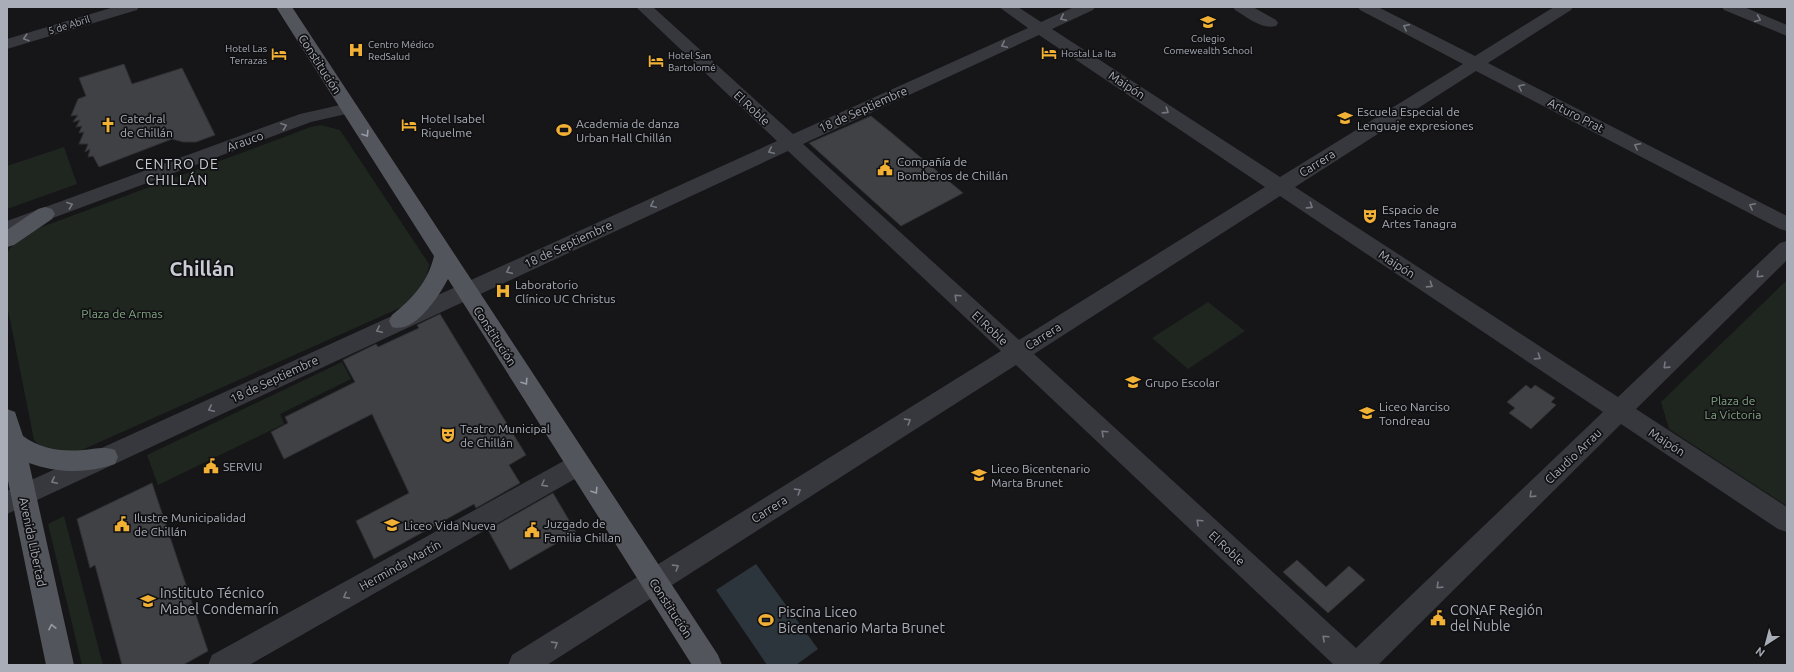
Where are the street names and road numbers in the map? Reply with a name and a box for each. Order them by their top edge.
street label: 5 de Abril [47,13,91,37]
street label: Constitución [296,32,344,96]
street label: Maipón [1107,69,1147,101]
street label: 18 de Septiembre [817,84,909,134]
street label: El Roble [732,88,772,128]
street label: Arturo Prat [1546,95,1606,135]
street label: Arauco [225,128,265,154]
street label: Carrera [1297,147,1337,179]
street label: 18 de Septiembre [522,218,614,270]
street label: Maipón [1377,248,1417,280]
street label: Constitución [471,304,519,368]
street label: El Roble [970,308,1010,348]
street label: Carrera [1023,320,1063,352]
street label: 18 de Septiembre [228,353,320,405]
street label: Claudio Arrau [1542,426,1604,486]
street label: Maipón [1647,426,1687,458]
street label: Carrera [749,493,789,525]
street label: Avenida Libertad [17,496,49,588]
street label: El Roble [1207,528,1247,568]
street label: Herminda Martín [357,537,443,593]
street label: Constitución [647,576,695,640]

